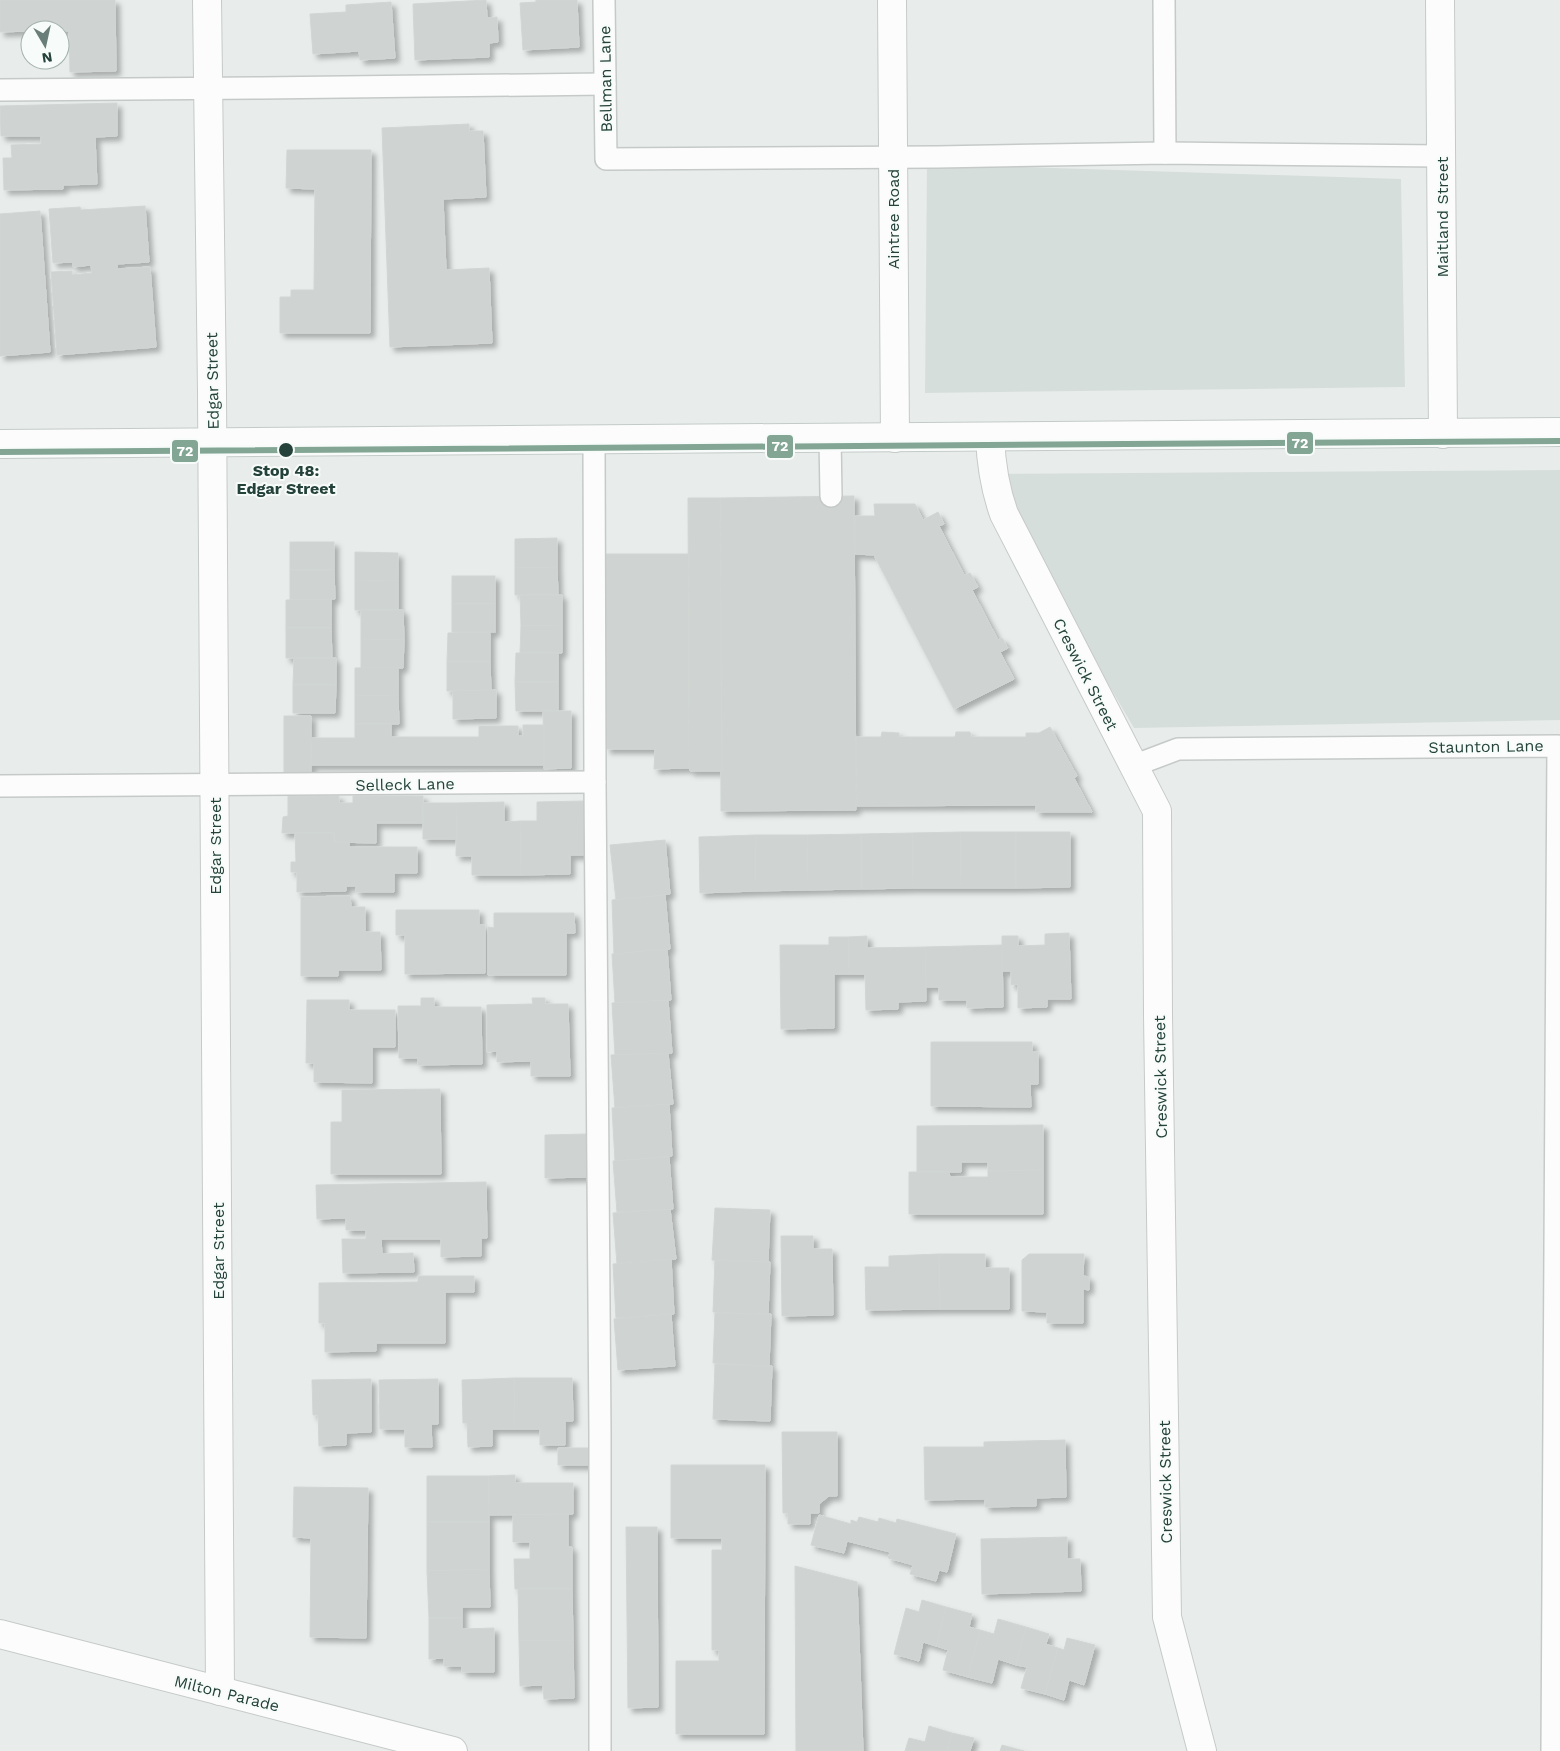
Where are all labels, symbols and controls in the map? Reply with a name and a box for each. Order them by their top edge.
north arrow [20,20,70,70]
street label: Bellman Lane [595,25,616,133]
text: N [41,49,53,67]
street label: Maitland Street [1433,156,1452,278]
street label: Aintree Road [884,169,903,269]
street label: Edgar Street [202,332,223,430]
line badge: 72 [1286,431,1314,455]
line badge: 72 [766,434,794,459]
text: 72 [1292,435,1308,451]
text: 72 [772,438,788,454]
line badge: 72 [171,439,199,463]
marker: Stop 48: Edgar Street [277,441,295,459]
text: 72 [177,443,193,459]
place label: Stop 48: Edgar Street [237,461,335,498]
street label: Creswick Street [1049,615,1122,734]
street label: Staunton Lane [1428,736,1544,757]
street label: Selleck Lane [355,774,455,795]
street label: Edgar Street [206,797,225,895]
street label: Creswick Street [1150,1015,1171,1139]
street label: Edgar Street [209,1202,228,1300]
street label: Creswick Street [1155,1420,1176,1544]
street label: Milton Parade [172,1671,281,1716]

